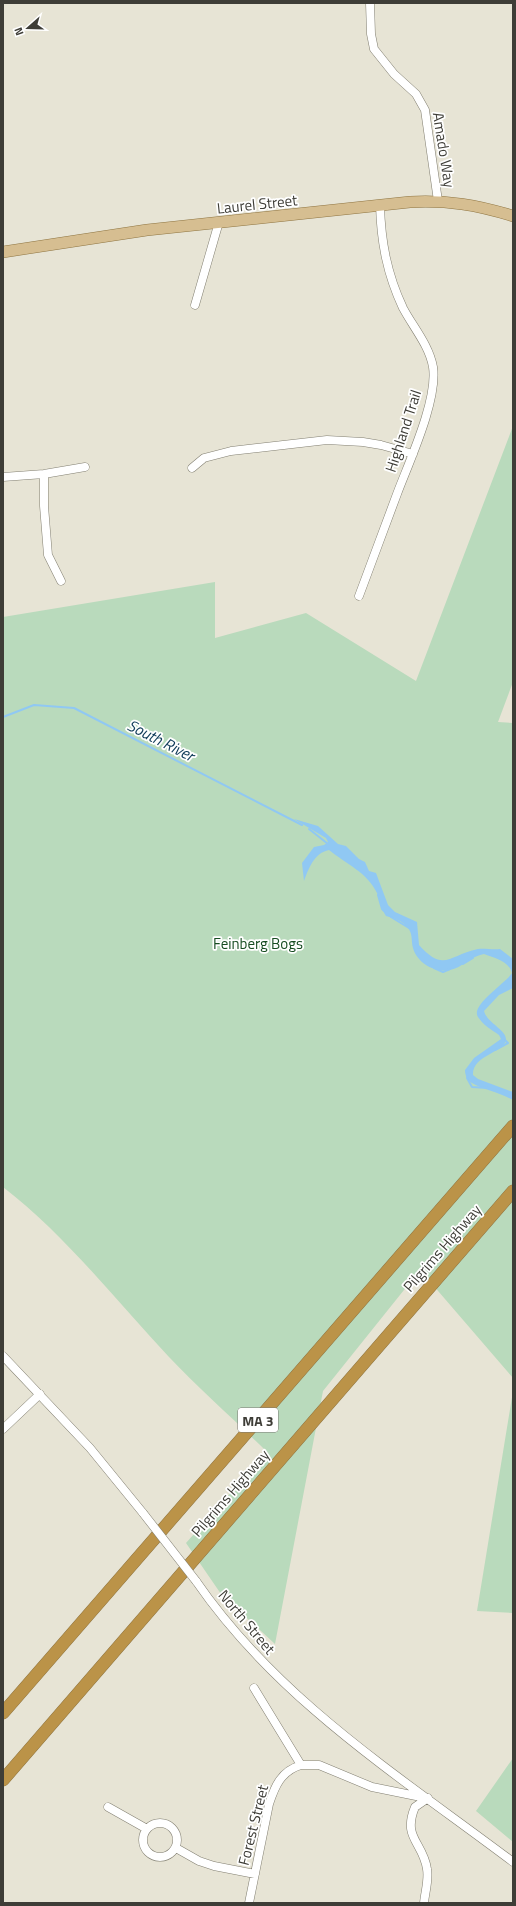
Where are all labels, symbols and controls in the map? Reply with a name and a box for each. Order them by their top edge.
north arrow [8,8,48,48]
text: N [10,25,27,38]
street label: Amado Way [427,111,461,189]
street label: Laurel Street [216,188,299,220]
street label: Highland Trail [379,387,427,475]
water label: South River [123,713,200,768]
park label: Feinberg Bogs [213,932,303,955]
street label: Pilgrims Highway [397,1199,487,1297]
road number: MA 3 [238,1408,278,1432]
street label: Pilgrims Highway [185,1444,275,1542]
street label: North Street [213,1585,281,1660]
street label: Forest Street [232,1782,274,1868]

